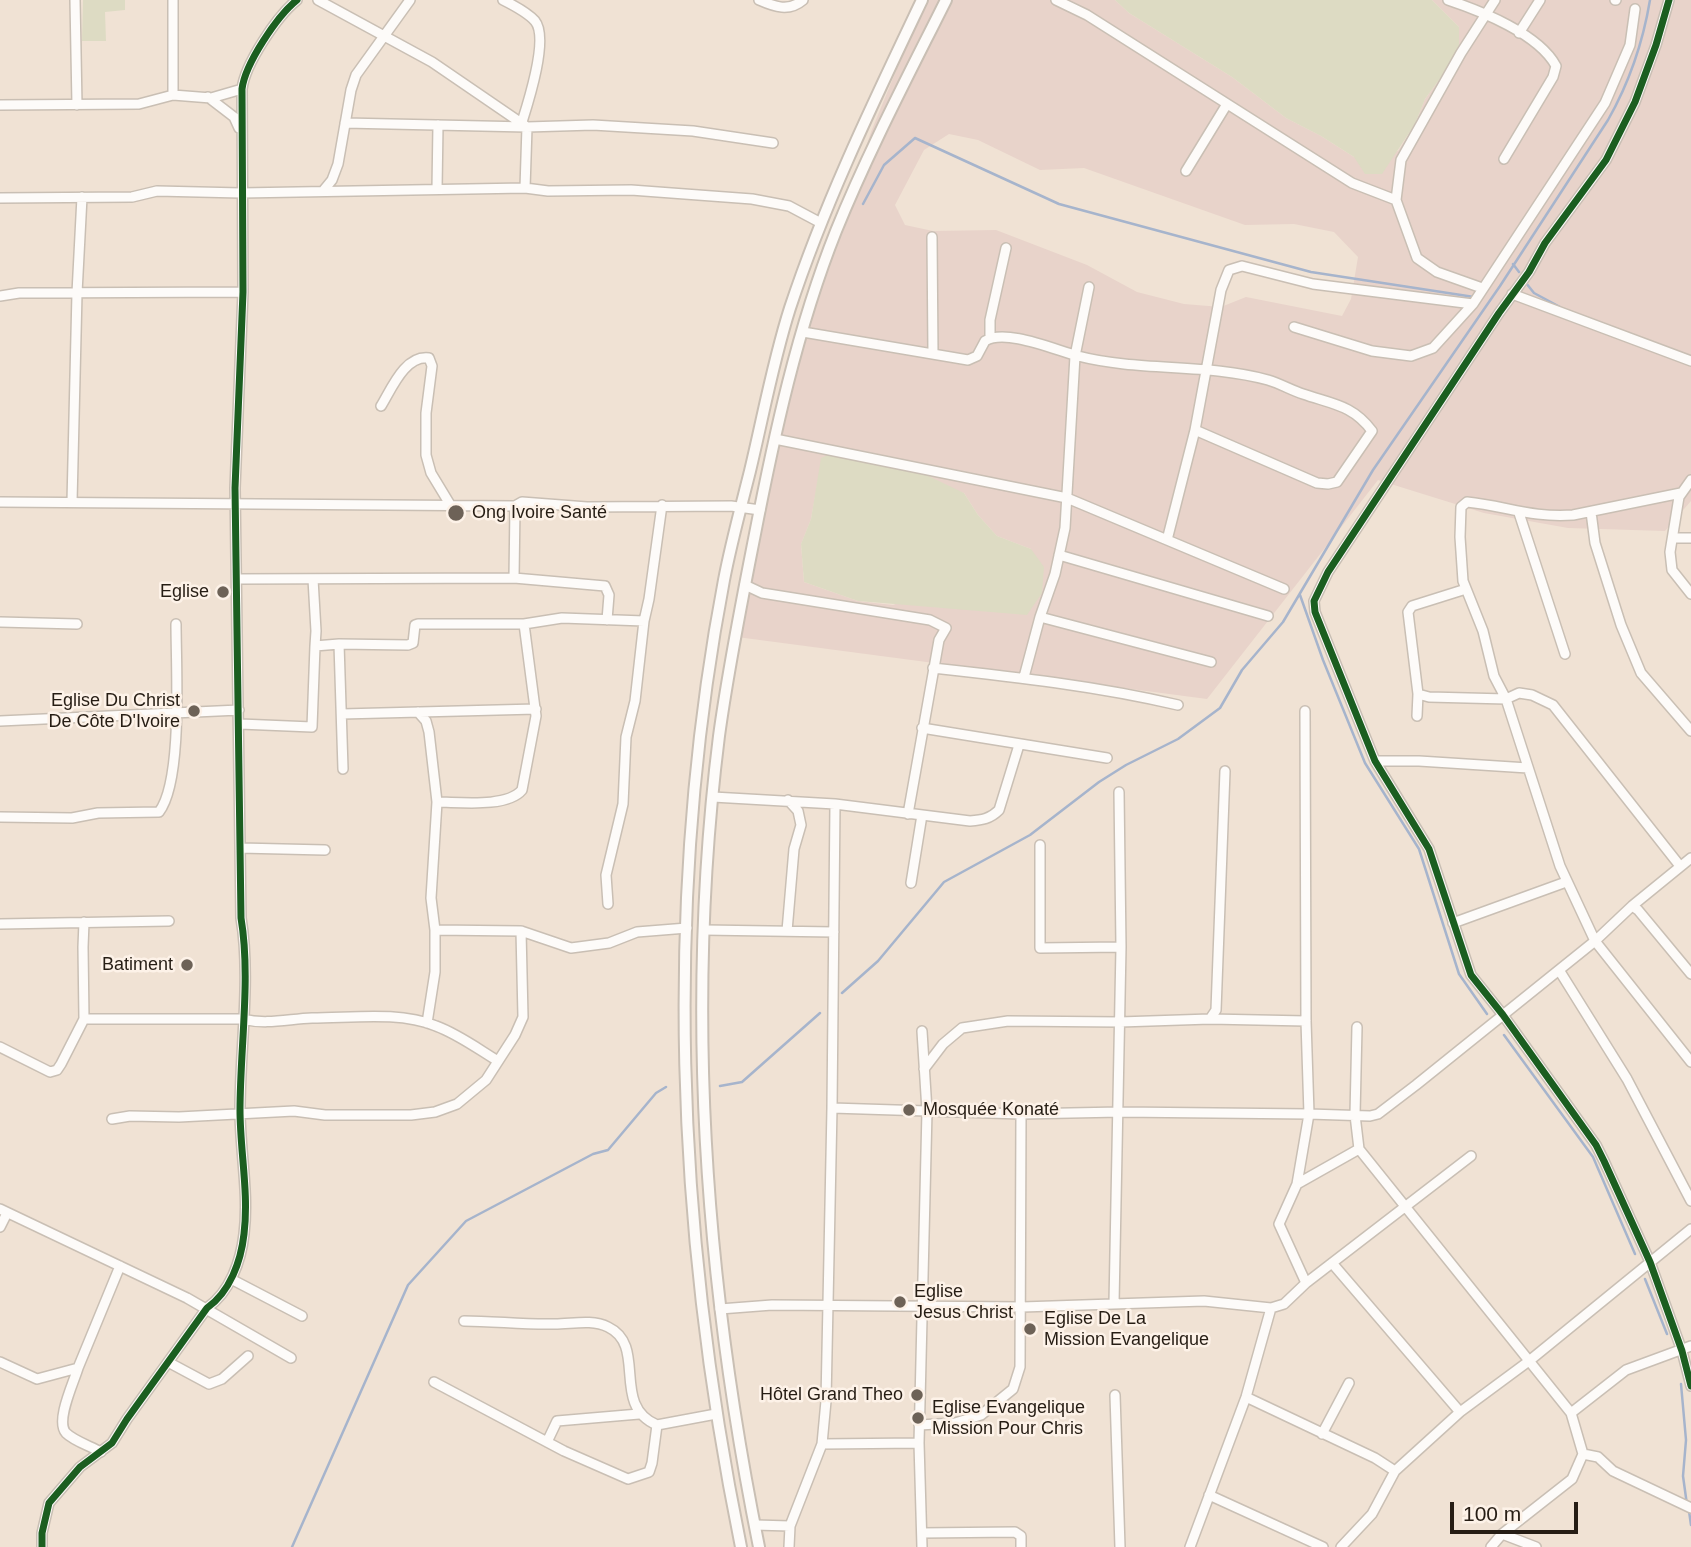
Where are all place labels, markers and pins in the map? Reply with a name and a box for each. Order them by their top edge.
place label: Ong Ivoire Santé [472,502,607,524]
marker: Ong Ivoire Santé [446,503,466,523]
place label: Eglise [160,581,209,603]
marker: Eglise [215,584,231,600]
place label: Eglise Du Christ De Côte D'Ivoire [49,690,180,732]
marker: Eglise Du Christ De Côte D'Ivoire [186,703,202,719]
place label: Batiment [102,954,173,976]
marker: Batiment [179,957,195,973]
place label: Mosquée Konaté [923,1099,1059,1121]
marker: Mosquée Konaté [901,1102,917,1118]
place label: Eglise Jesus Christ [914,1281,1013,1324]
marker: Eglise Jesus Christ [892,1294,908,1310]
place label: Eglise De La Mission Evangelique [1044,1308,1209,1350]
marker: Eglise De La Mission Evangelique [1022,1321,1038,1337]
place label: Hôtel Grand Theo [760,1384,903,1406]
marker: Hôtel Grand Theo [909,1387,925,1403]
place label: Eglise Evangelique Mission Pour Chris [932,1397,1085,1440]
marker: Eglise Evangelique Mission Pour Chris [910,1410,926,1426]

